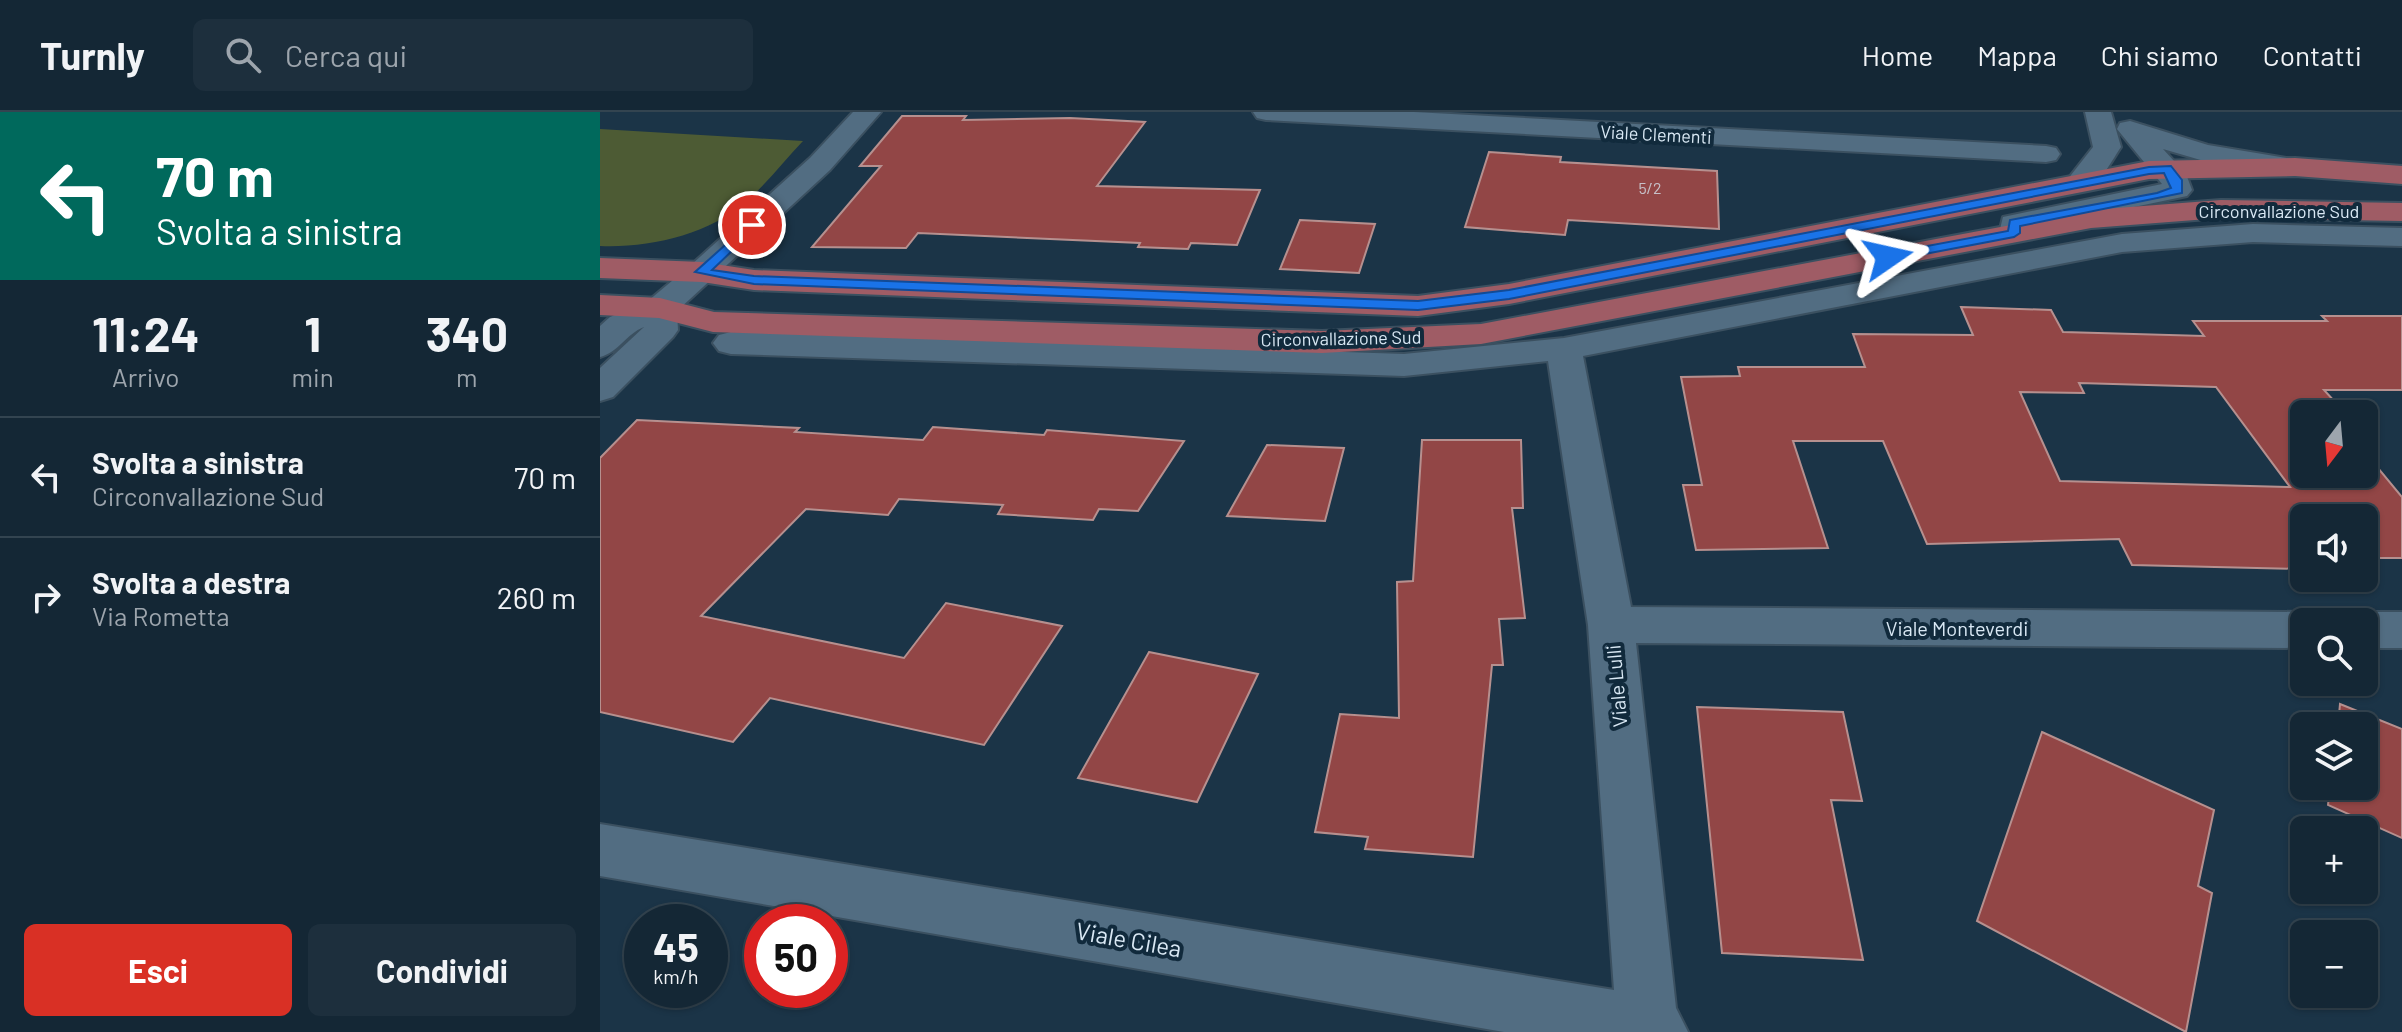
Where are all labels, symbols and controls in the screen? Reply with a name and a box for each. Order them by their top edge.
search box [193,19,753,91]
text: Turnly [40,32,145,78]
icon: search [221,33,265,77]
text: Cerca qui [285,37,407,73]
text: Home [1862,38,1933,72]
text: Mappa [1977,38,2057,72]
text: Chi siamo [2101,38,2219,72]
text: Contatti [2263,38,2362,72]
street label: Viale Clementi [1600,120,1712,148]
text: 70 m [156,141,274,208]
icon: left [24,144,128,248]
house number: 5/2 [1638,178,1662,197]
pin [718,191,786,259]
street label: Circonvallazione Sud [2199,200,2359,222]
icon: arrive [730,203,774,247]
text: Svolta a sinistra [156,209,403,252]
position arrow [1846,215,1930,299]
text: 11:24 [92,304,200,362]
text: 1 [304,304,321,362]
text: 340 [426,304,508,362]
street label: Circonvallazione Sud [1260,326,1422,350]
text: Arrivo [112,361,180,392]
text: min [292,361,334,392]
text: m [456,361,478,392]
north arrow [2290,400,2378,488]
map controls [2290,400,2378,1008]
text: Svolta a sinistra [92,444,304,480]
icon: left [24,455,68,499]
text: 70 m [514,459,576,495]
text: Circonvallazione Sud [92,480,324,511]
button: sound [2290,504,2378,592]
text: Svolta a destra [92,564,290,600]
icon: right [24,575,68,619]
text: 260 m [497,579,576,615]
text: Via Rometta [92,600,230,631]
button: search [2290,608,2378,696]
street label: Viale Monteverdi [1886,616,2028,640]
street label: Viale Lulli [1600,644,1632,728]
button: layers [2290,712,2378,800]
button: + [2290,816,2378,904]
speed limit sign: 50 [744,904,848,1008]
street label: Viale Cilea [1074,915,1184,963]
button: − [2290,920,2378,1008]
text: 45 [653,922,699,970]
button: Esci [24,924,292,1016]
button: Condividi [308,924,576,1016]
text: km/h [653,964,699,988]

